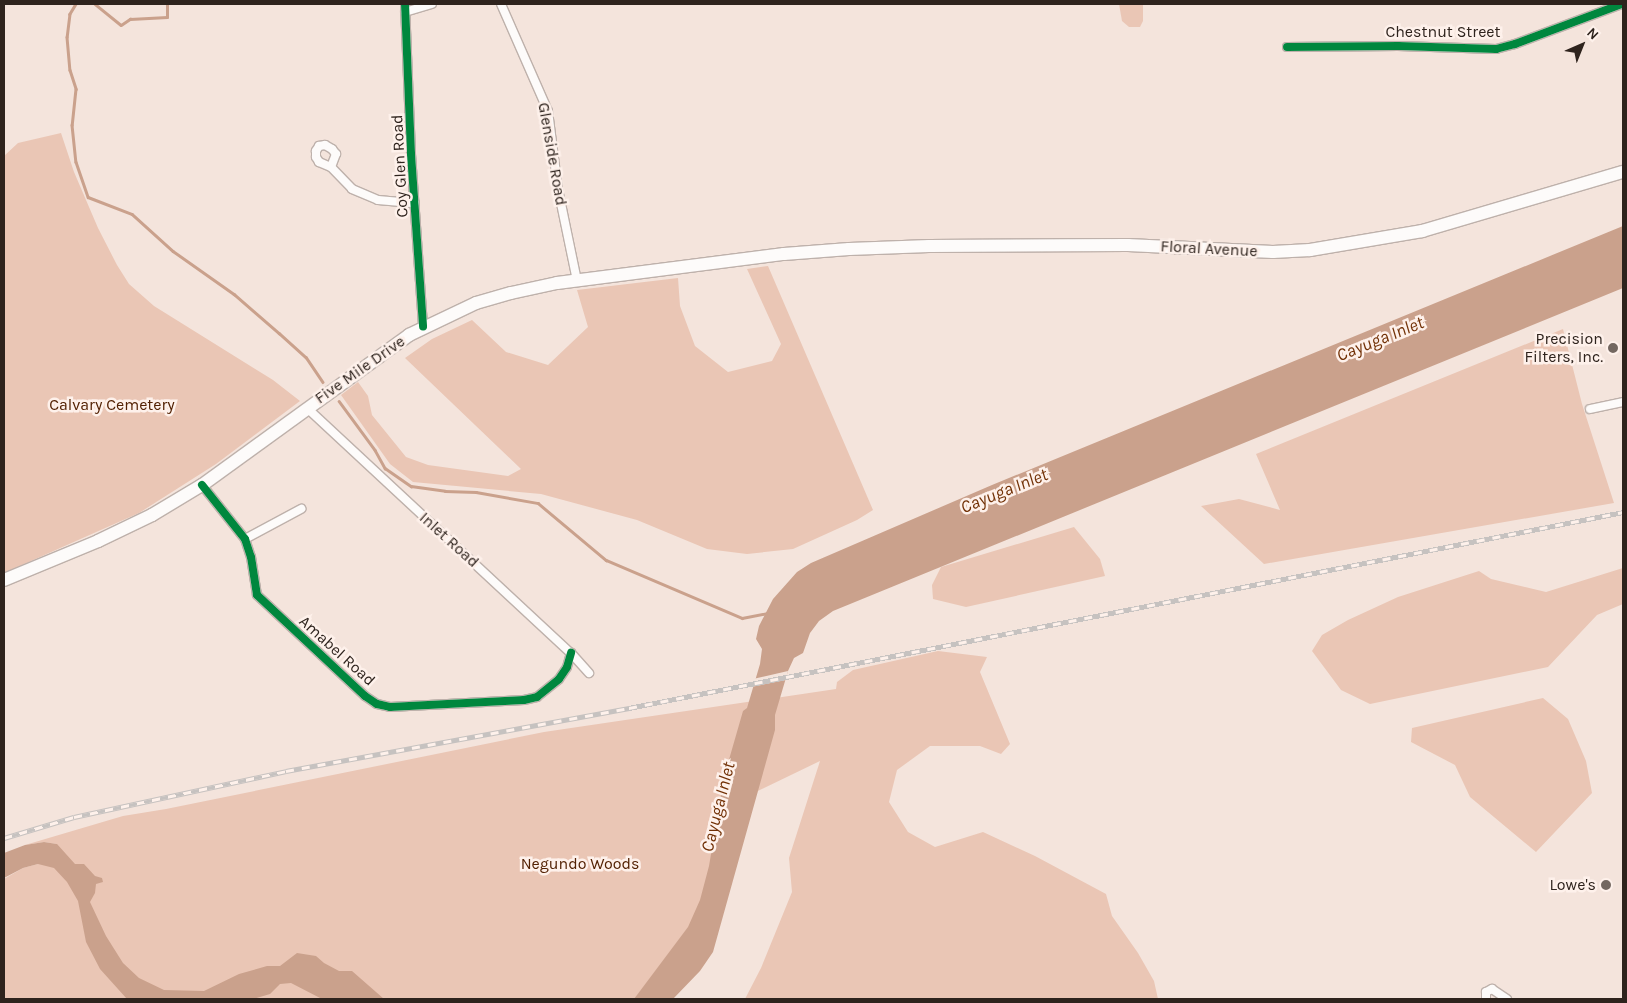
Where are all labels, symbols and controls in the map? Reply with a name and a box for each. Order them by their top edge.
north arrow [1557,20,1607,70]
street label: Chestnut Street [1385,22,1501,42]
text: N [1583,24,1602,43]
street label: Glenside Road [534,101,570,207]
street label: Coy Glen Road [388,114,412,218]
street label: Floral Avenue [1160,237,1258,261]
water label: Cayuga Inlet [1333,312,1427,366]
place label: Precision Filters, Inc. [1525,329,1603,367]
street label: Five Mile Drive [311,332,409,408]
marker: Precision Filters, Inc. [1607,342,1619,354]
park label: Calvary Cemetery [49,395,175,415]
water label: Cayuga Inlet [957,464,1051,518]
street label: Inlet Road [415,508,483,572]
street label: Amabel Road [295,612,379,690]
water label: Cayuga Inlet [696,760,740,854]
park label: Negundo Woods [521,854,639,874]
place label: Lowe's [1549,875,1596,895]
marker: Lowe's [1600,879,1612,891]

